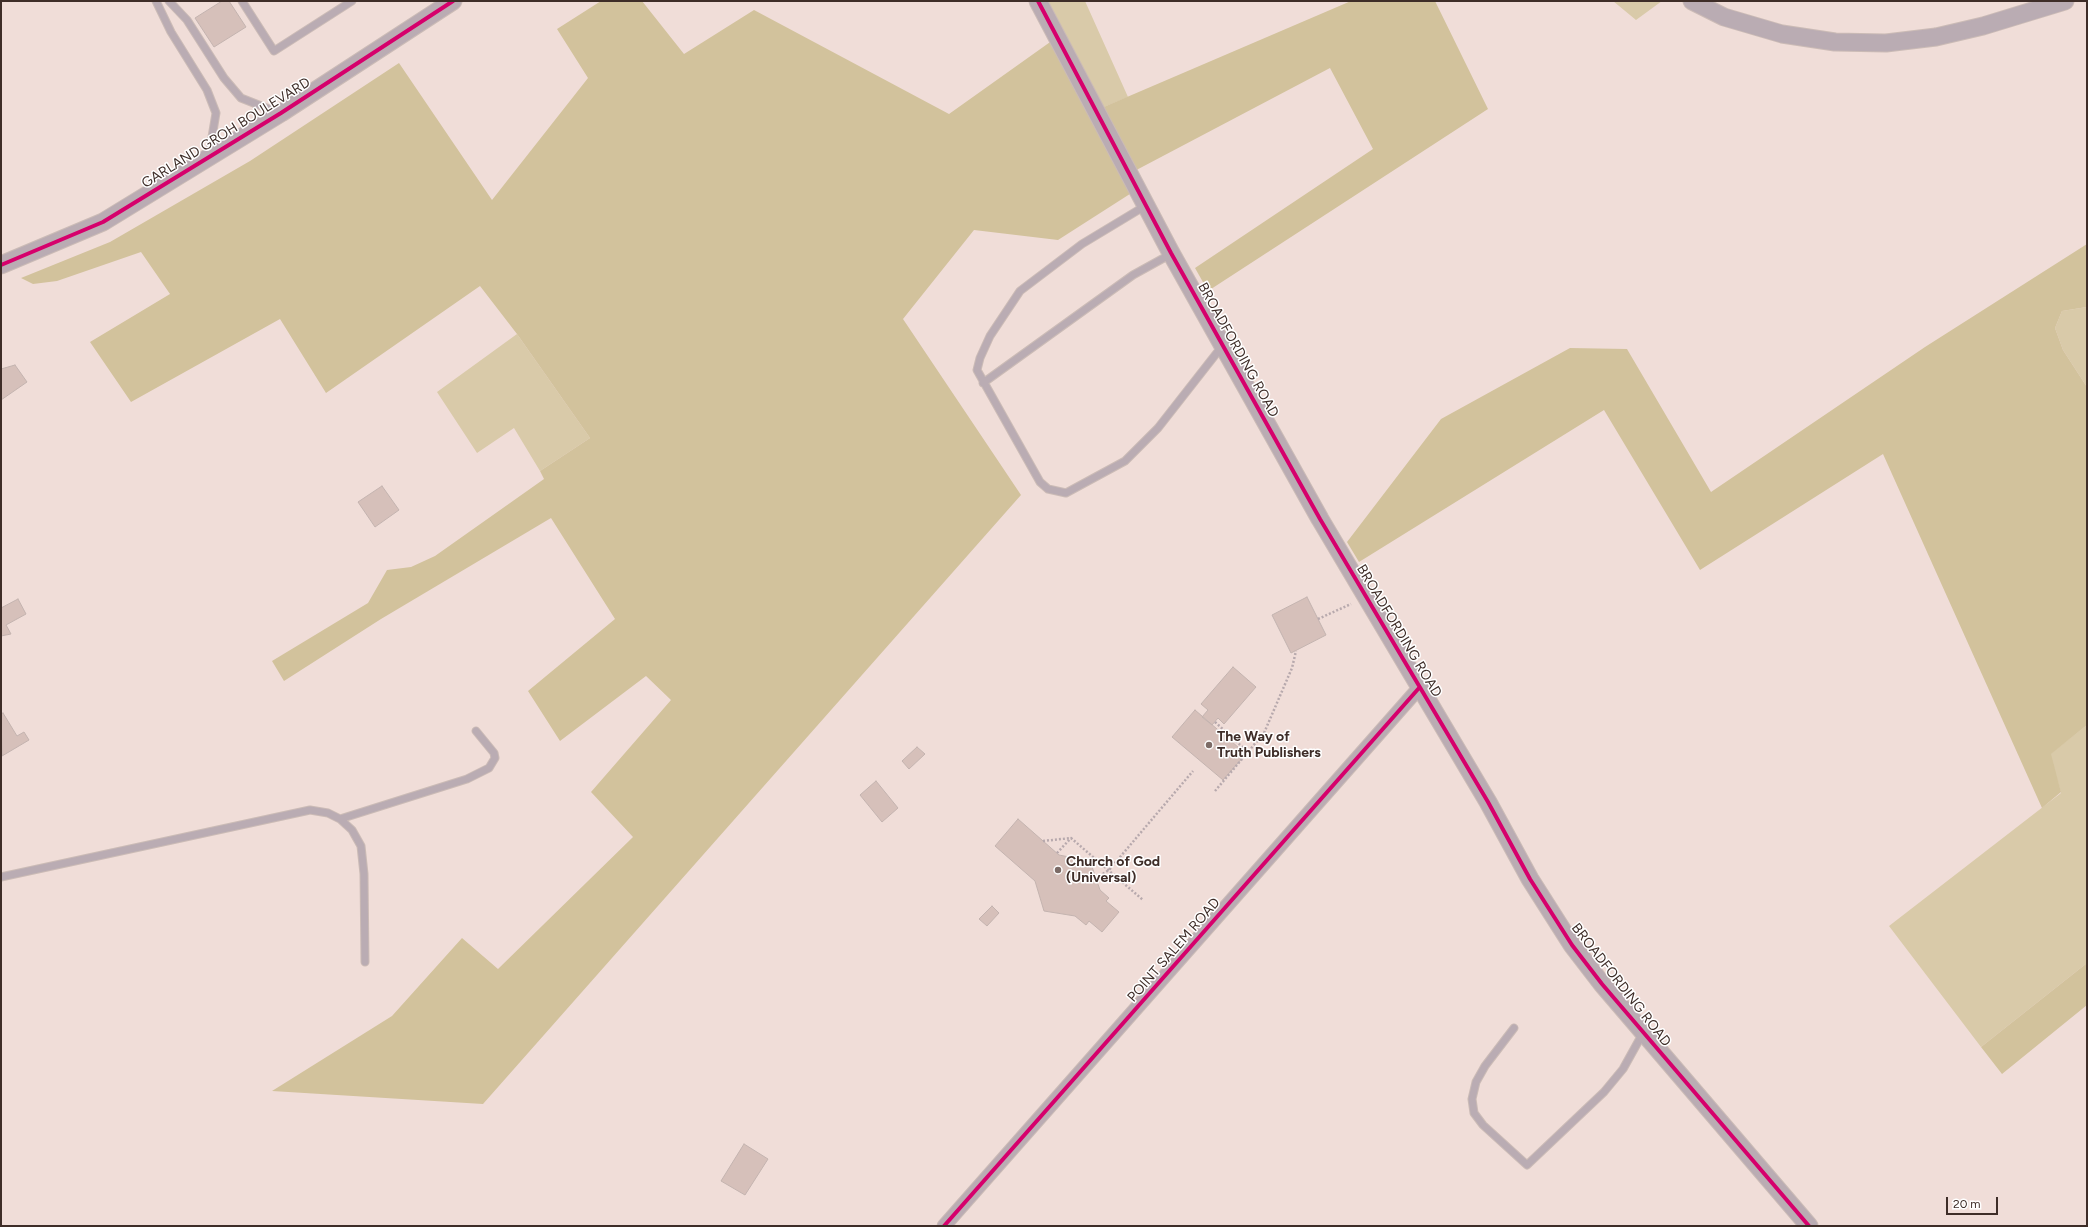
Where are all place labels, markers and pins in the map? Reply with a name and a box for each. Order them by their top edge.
place label: The Way of Truth Publishers [1217,729,1321,762]
marker: The Way of Truth Publishers [1204,740,1214,750]
place label: Church of God (Universal) [1066,854,1160,886]
marker: Church of God (Universal) [1053,865,1063,875]

